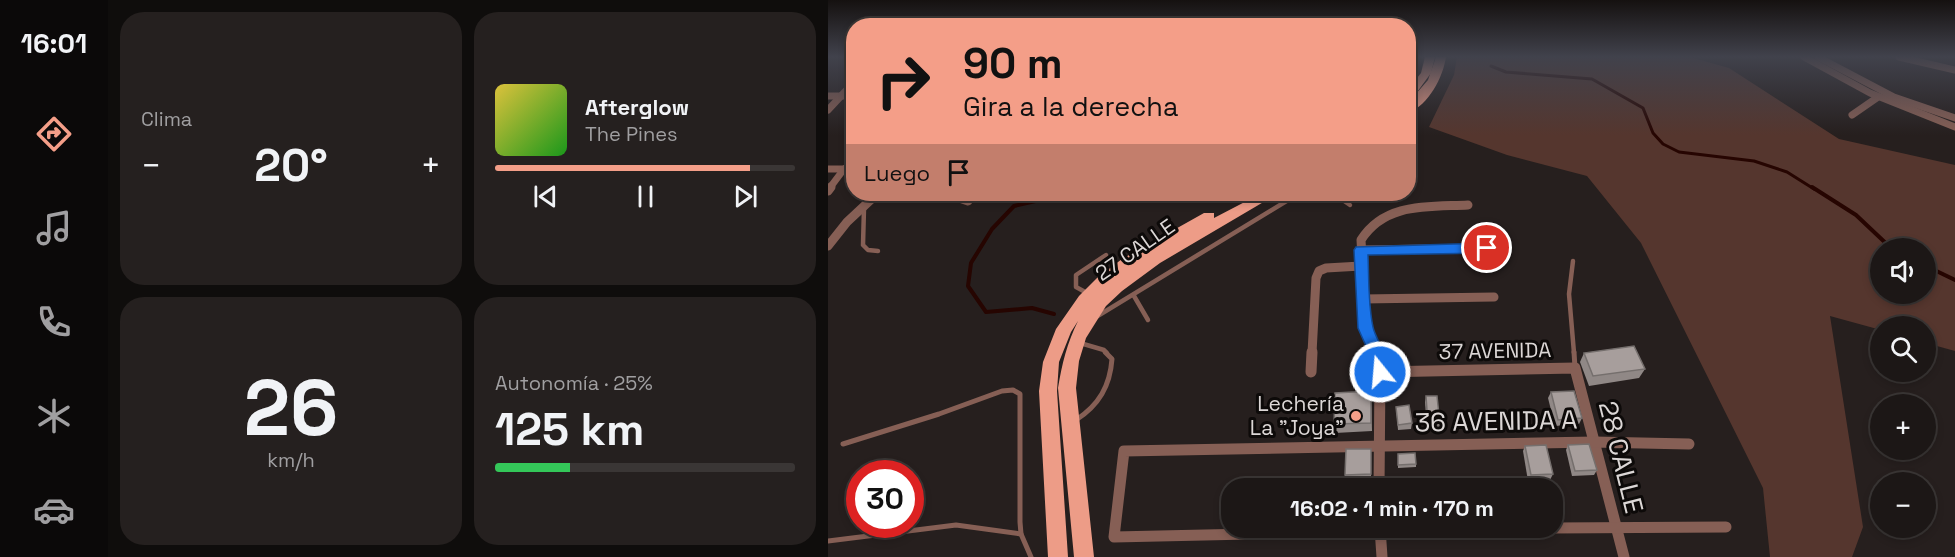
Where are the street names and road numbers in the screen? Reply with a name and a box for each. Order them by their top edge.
street label: 27 CALLE [1090,212,1180,287]
street label: 37 AVENIDA [1438,336,1552,365]
street label: 28 CALLE [1591,397,1651,517]
street label: 36 AVENIDA A [1414,403,1578,439]

